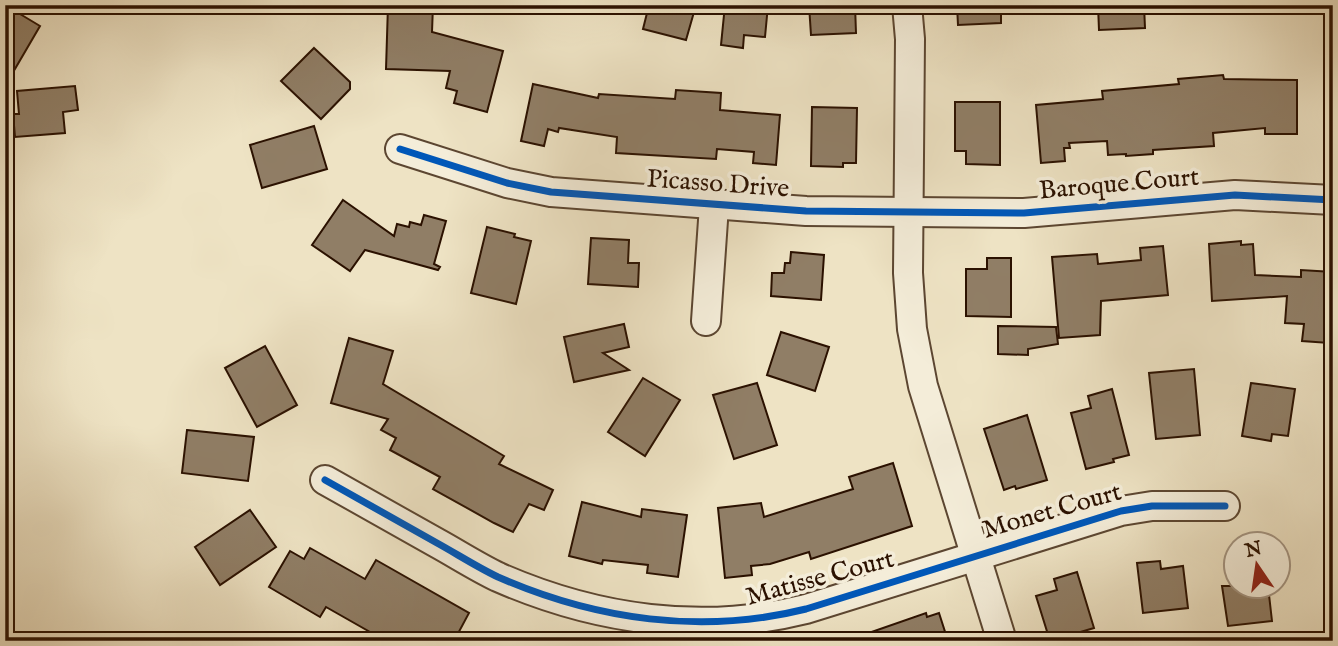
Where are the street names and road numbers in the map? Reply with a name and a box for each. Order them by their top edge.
street label: Baroque Court [1038,161,1200,207]
street label: Picasso Drive [646,163,790,205]
street label: Monet Court [979,475,1125,547]
street label: Matisse Court [742,542,898,614]

